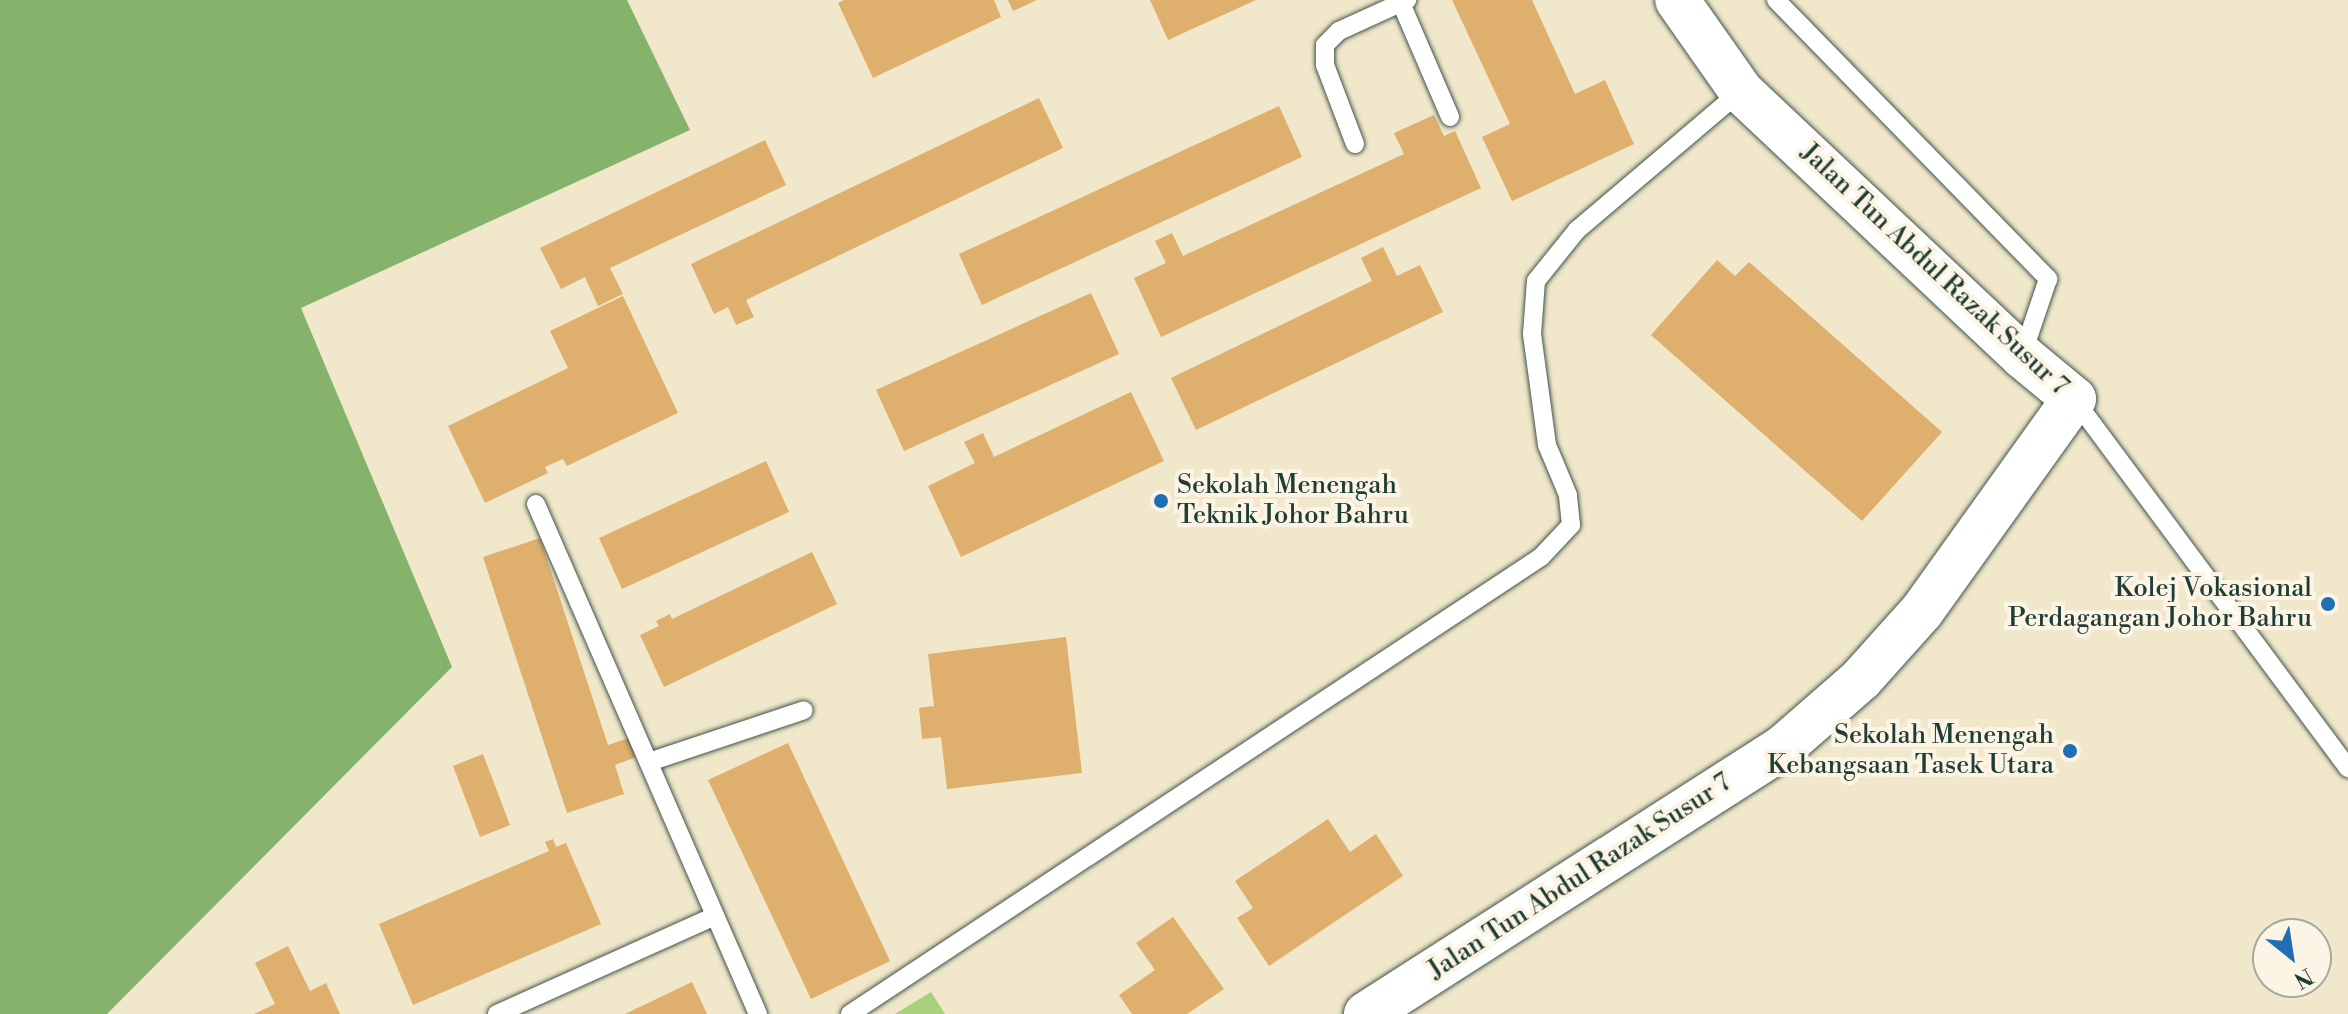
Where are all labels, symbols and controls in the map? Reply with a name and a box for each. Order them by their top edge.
street label: Jalan Tun Abdul Razak Susur 7 [1794,138,2074,402]
place label: Sekolah Menengah Teknik Johor Bahru [1177,470,1409,532]
marker: Sekolah Menengah Teknik Johor Bahru [1152,492,1170,510]
place label: Kolej Vokasional Perdagangan Johor Bahru [2008,573,2312,634]
marker: Kolej Vokasional Perdagangan Johor Bahru [2319,595,2337,613]
place label: Sekolah Menengah Kebangsaan Tasek Utara [1767,720,2054,782]
marker: Sekolah Menengah Kebangsaan Tasek Utara [2061,742,2079,760]
street label: Jalan Tun Abdul Razak Susur 7 [1423,767,1737,987]
north arrow [2252,918,2332,998]
text: N [2289,961,2318,994]

